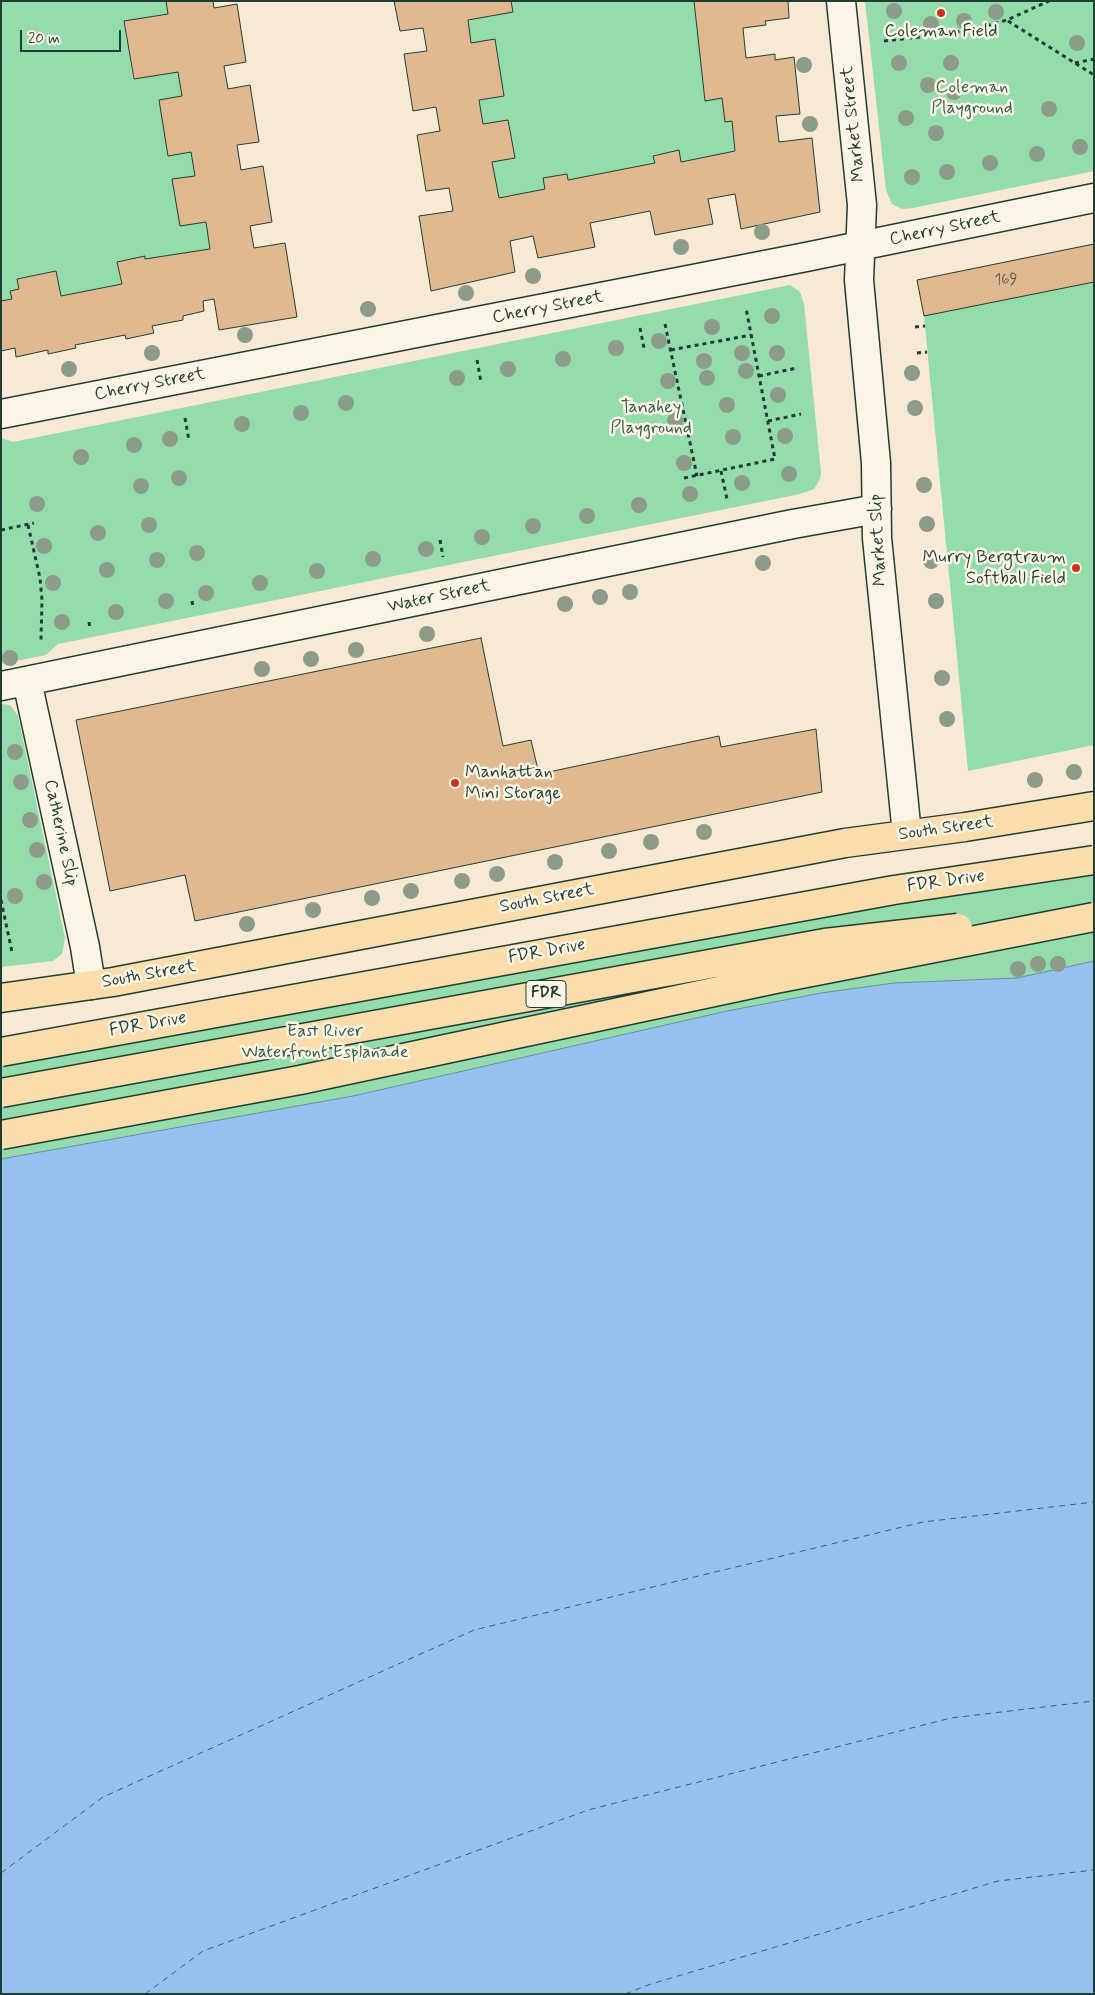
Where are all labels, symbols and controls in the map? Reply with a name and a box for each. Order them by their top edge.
marker: Coleman Field [935,7,947,19]
scale bar [22,20,124,52]
place label: Coleman Field [884,21,998,43]
text: 20 m [28,29,60,49]
street label: Market Street [837,65,871,183]
park label: Coleman Playground [931,77,1013,120]
street label: Cherry Street [888,207,1002,251]
house number: 169 [995,272,1017,290]
street label: Cherry Street [491,287,605,329]
street label: Cherry Street [93,364,207,406]
park label: Tanahey Playground [610,397,692,439]
street label: Market Slip [866,493,892,587]
place label: Murry Bergtraum Softball Field [922,547,1066,590]
marker: Murry Bergtraum Softball Field [1070,562,1082,574]
street label: Water Street [386,576,492,618]
place label: Manhattan Mini Storage [465,762,561,804]
marker: Manhattan Mini Storage [449,777,461,789]
street label: Catherine Slip [38,778,82,888]
street label: South Street [897,812,995,846]
street label: FDR Drive [906,866,986,898]
street label: South Street [498,879,596,919]
street label: FDR Drive [507,935,587,969]
street label: South Street [100,956,198,994]
road number: FDR [526,981,566,1008]
street label: FDR Drive [108,1008,188,1042]
park label: East River Waterfront Esplanade [241,1021,409,1064]

